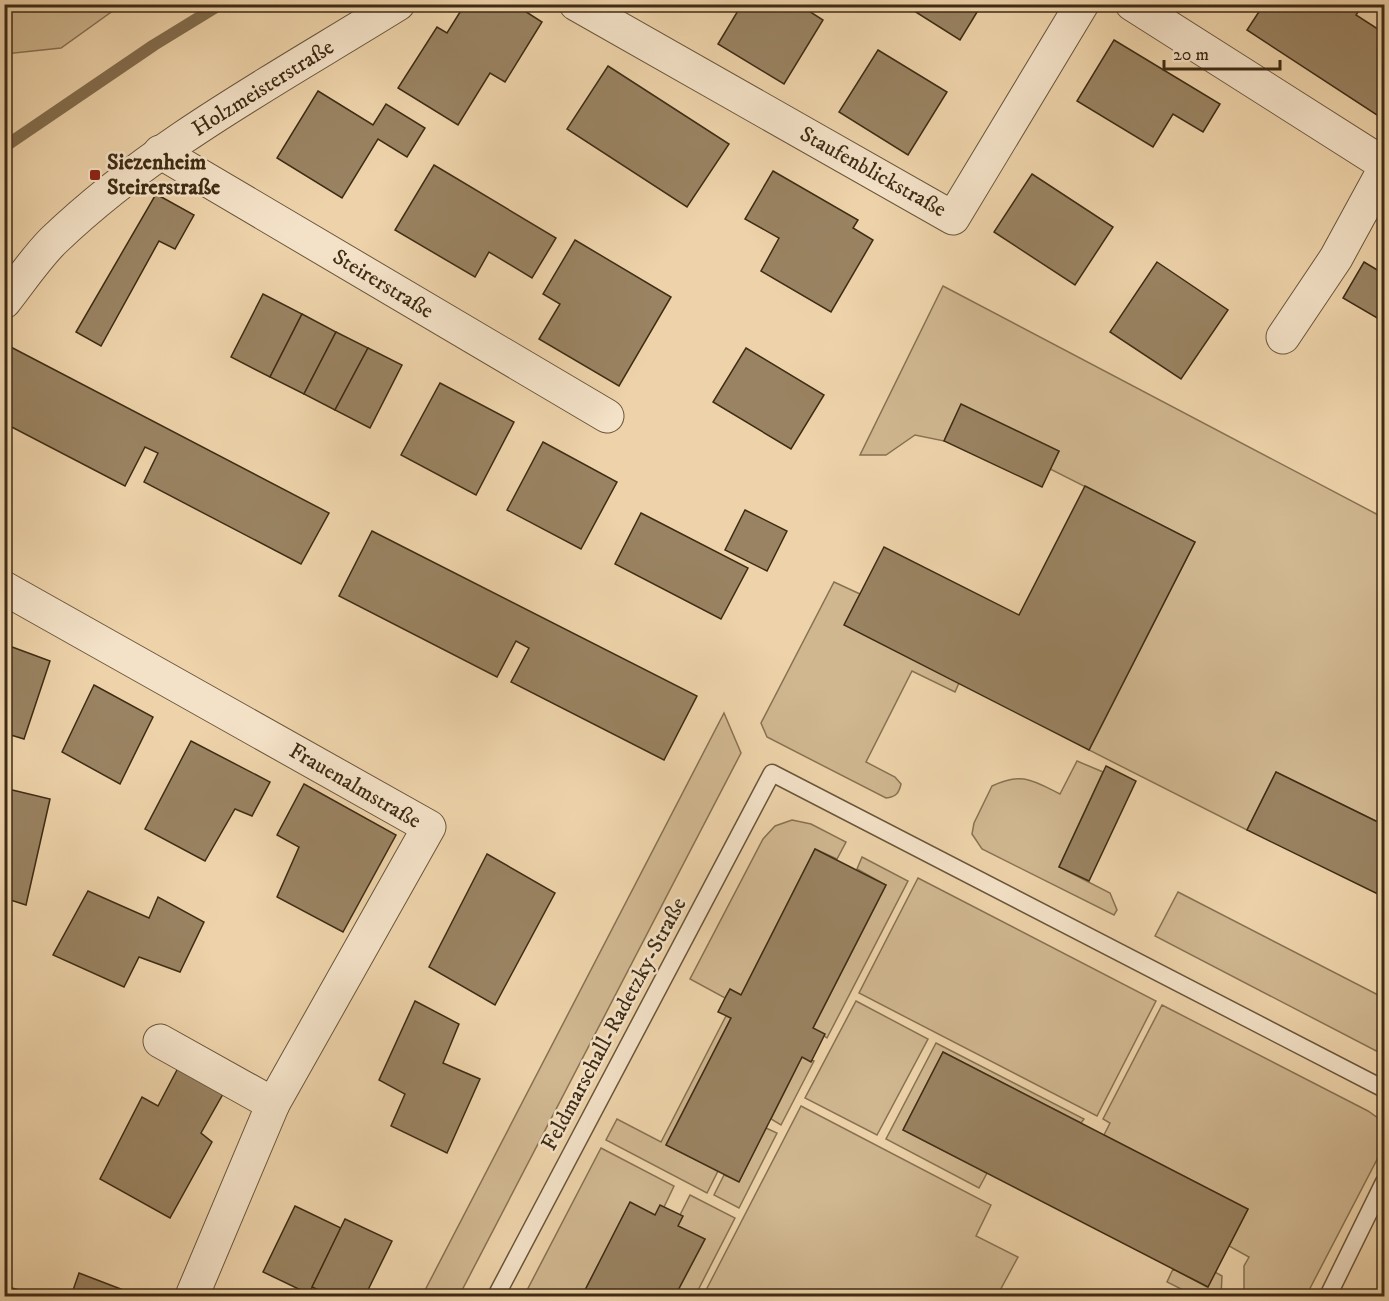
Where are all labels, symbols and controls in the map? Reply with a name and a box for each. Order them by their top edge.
scale bar [1164,33,1280,71]
street label: Holzmeisterstraße [187,34,339,142]
text: 20 m [1173,44,1209,66]
street label: Staufenblickstraße [795,121,951,223]
place label: Siezenheim Steirerstraße [107,149,220,201]
marker: Siezenheim Steirerstraße [88,168,102,182]
street label: Steirerstraße [328,243,438,325]
street label: Frauenalmstraße [284,737,426,835]
street label: Feldmarschall-Radetzky-Straße [536,893,692,1155]

